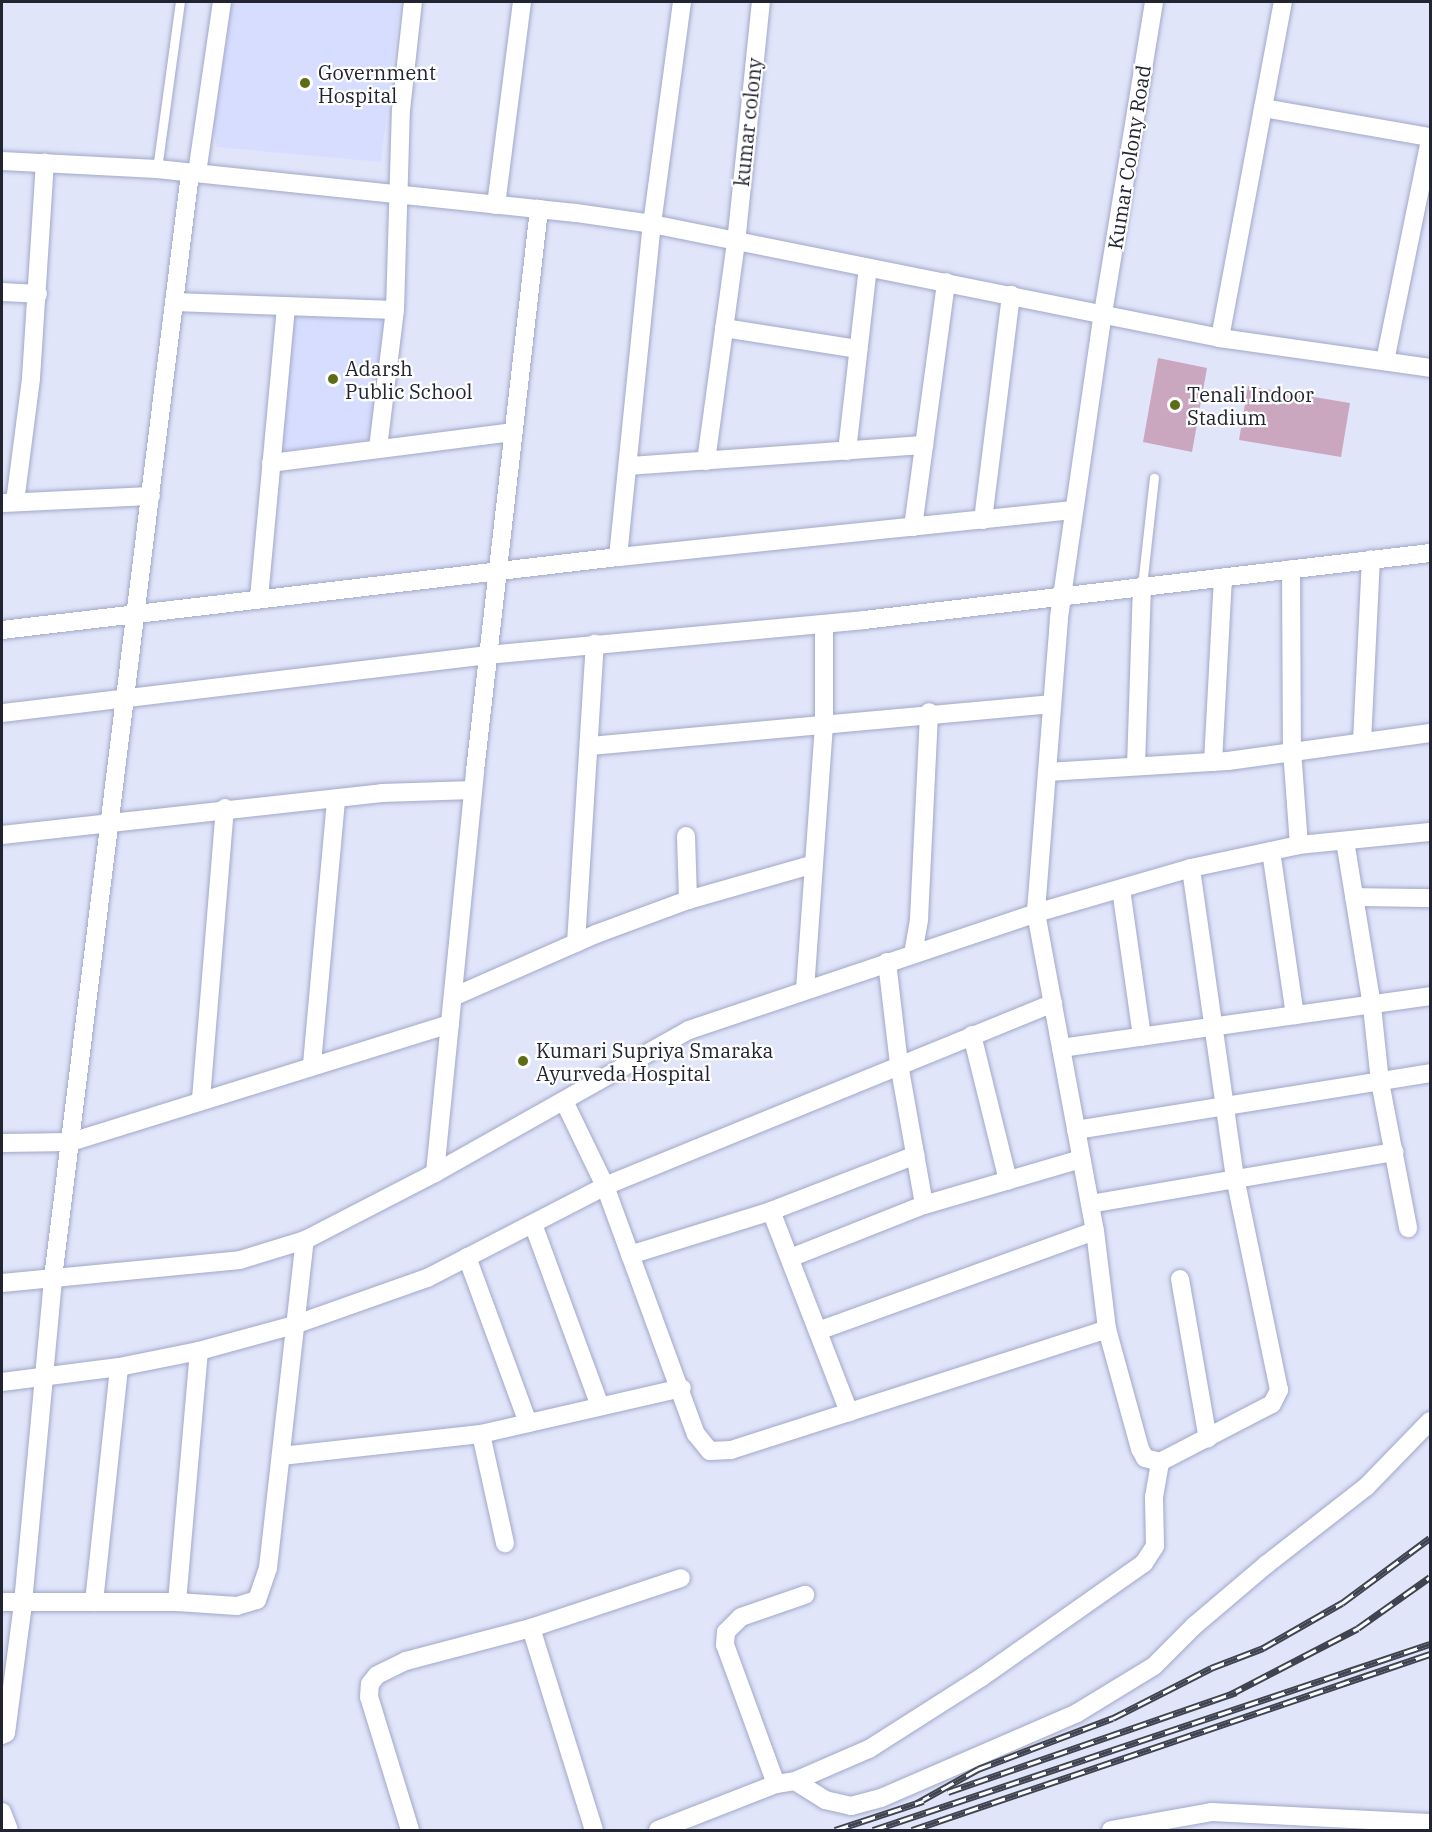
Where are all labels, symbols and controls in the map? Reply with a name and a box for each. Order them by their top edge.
street label: kumar colony [729,56,767,188]
place label: Government Hospital [318,60,436,107]
street label: Kumar Colony Road [1103,63,1155,251]
marker: Government Hospital [296,74,314,92]
place label: Adarsh Public School [345,356,472,403]
marker: Adarsh Public School [326,372,340,386]
place label: Tenali Indoor Stadium [1187,382,1314,429]
marker: Tenali Indoor Stadium [1168,398,1182,412]
place label: Kumari Supriya Smaraka Ayurveda Hospital [536,1038,773,1085]
marker: Kumari Supriya Smaraka Ayurveda Hospital [514,1052,532,1070]

